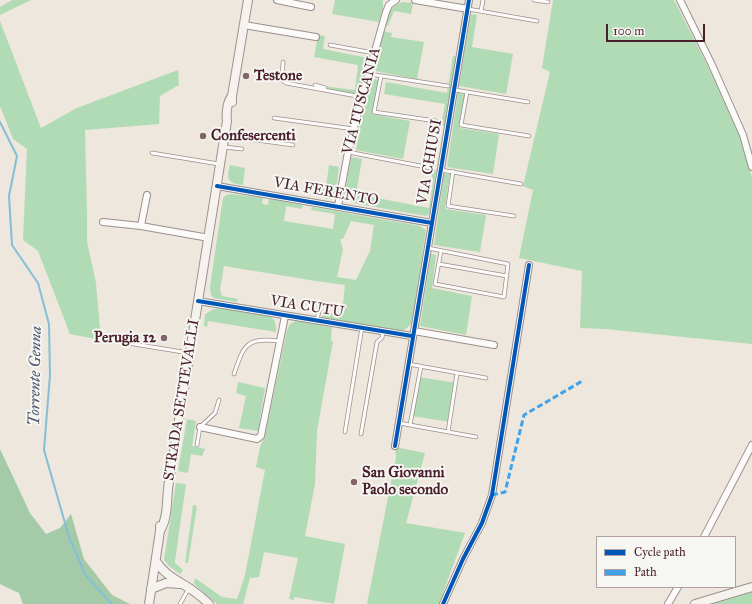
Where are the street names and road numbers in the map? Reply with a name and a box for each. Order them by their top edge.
street label: VIA TUSCANIA [339,45,385,157]
street label: VIA CHIUSI [414,118,446,206]
street label: VIA FERENTO [272,174,380,210]
street label: VIA CUTU [269,292,345,322]
street label: STRADA SETTEVALLI [160,318,204,482]

